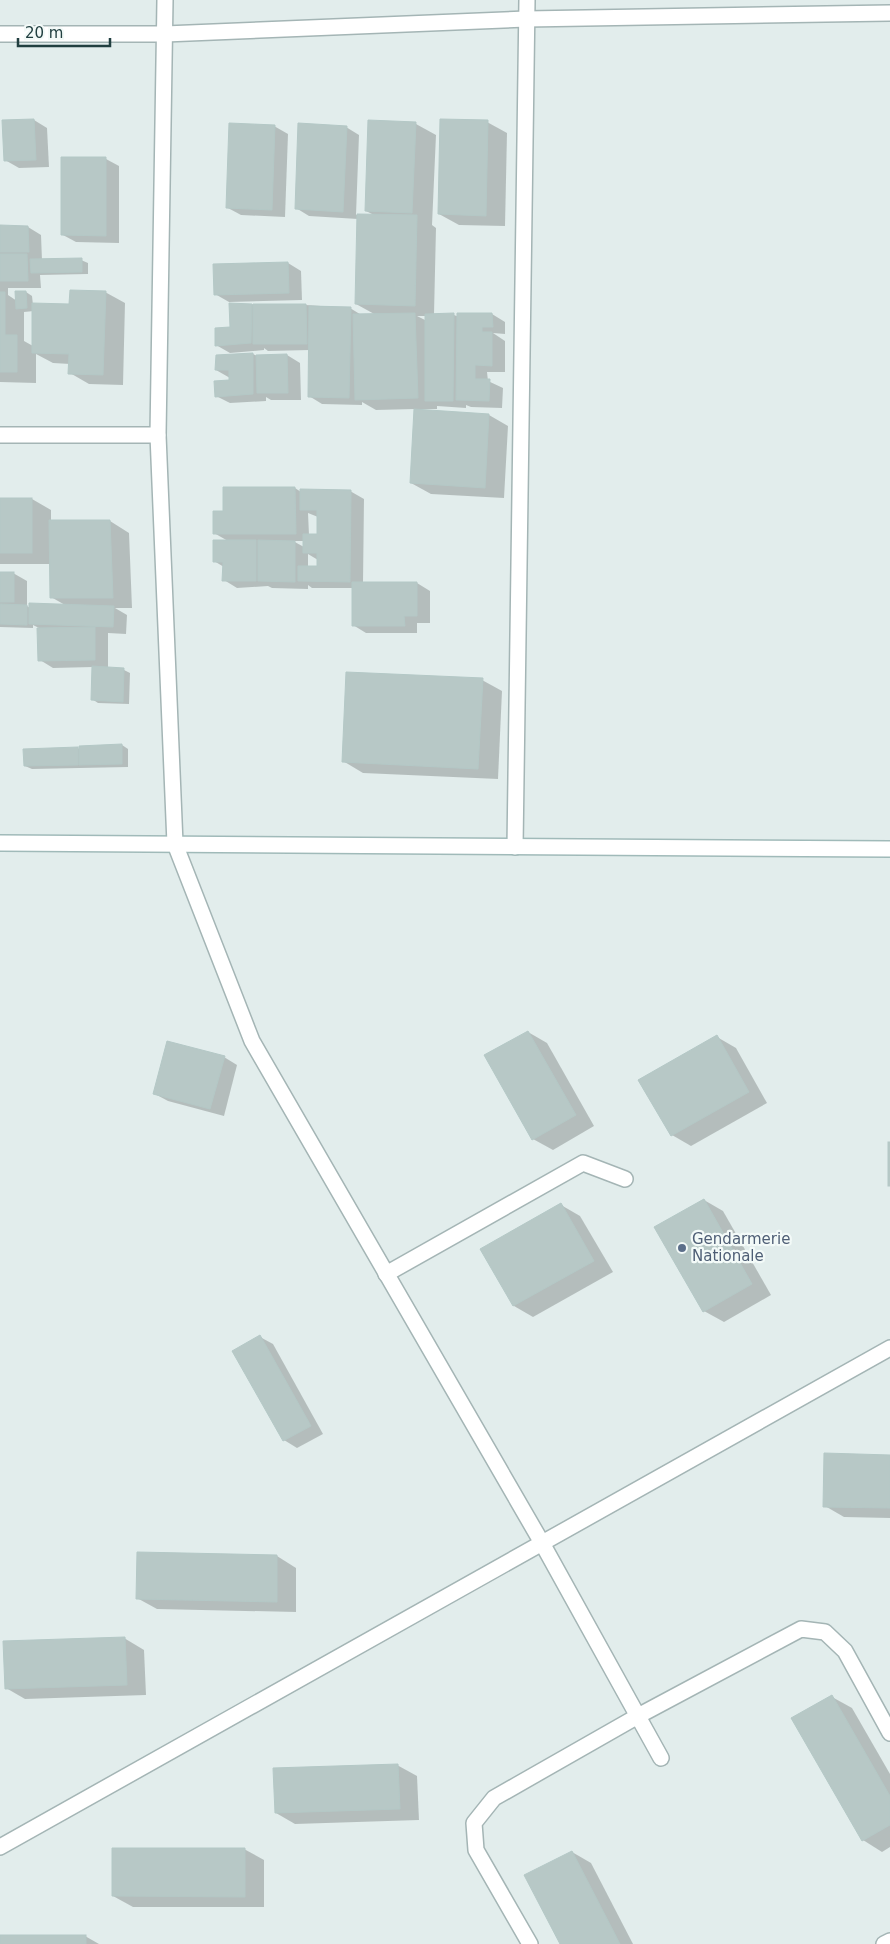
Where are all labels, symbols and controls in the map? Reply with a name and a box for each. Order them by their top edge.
scale bar [18,15,110,47]
text: 20 m [25,24,63,42]
place label: Gendarmerie Nationale [692,1230,790,1265]
marker: Gendarmerie Nationale [676,1242,688,1254]

